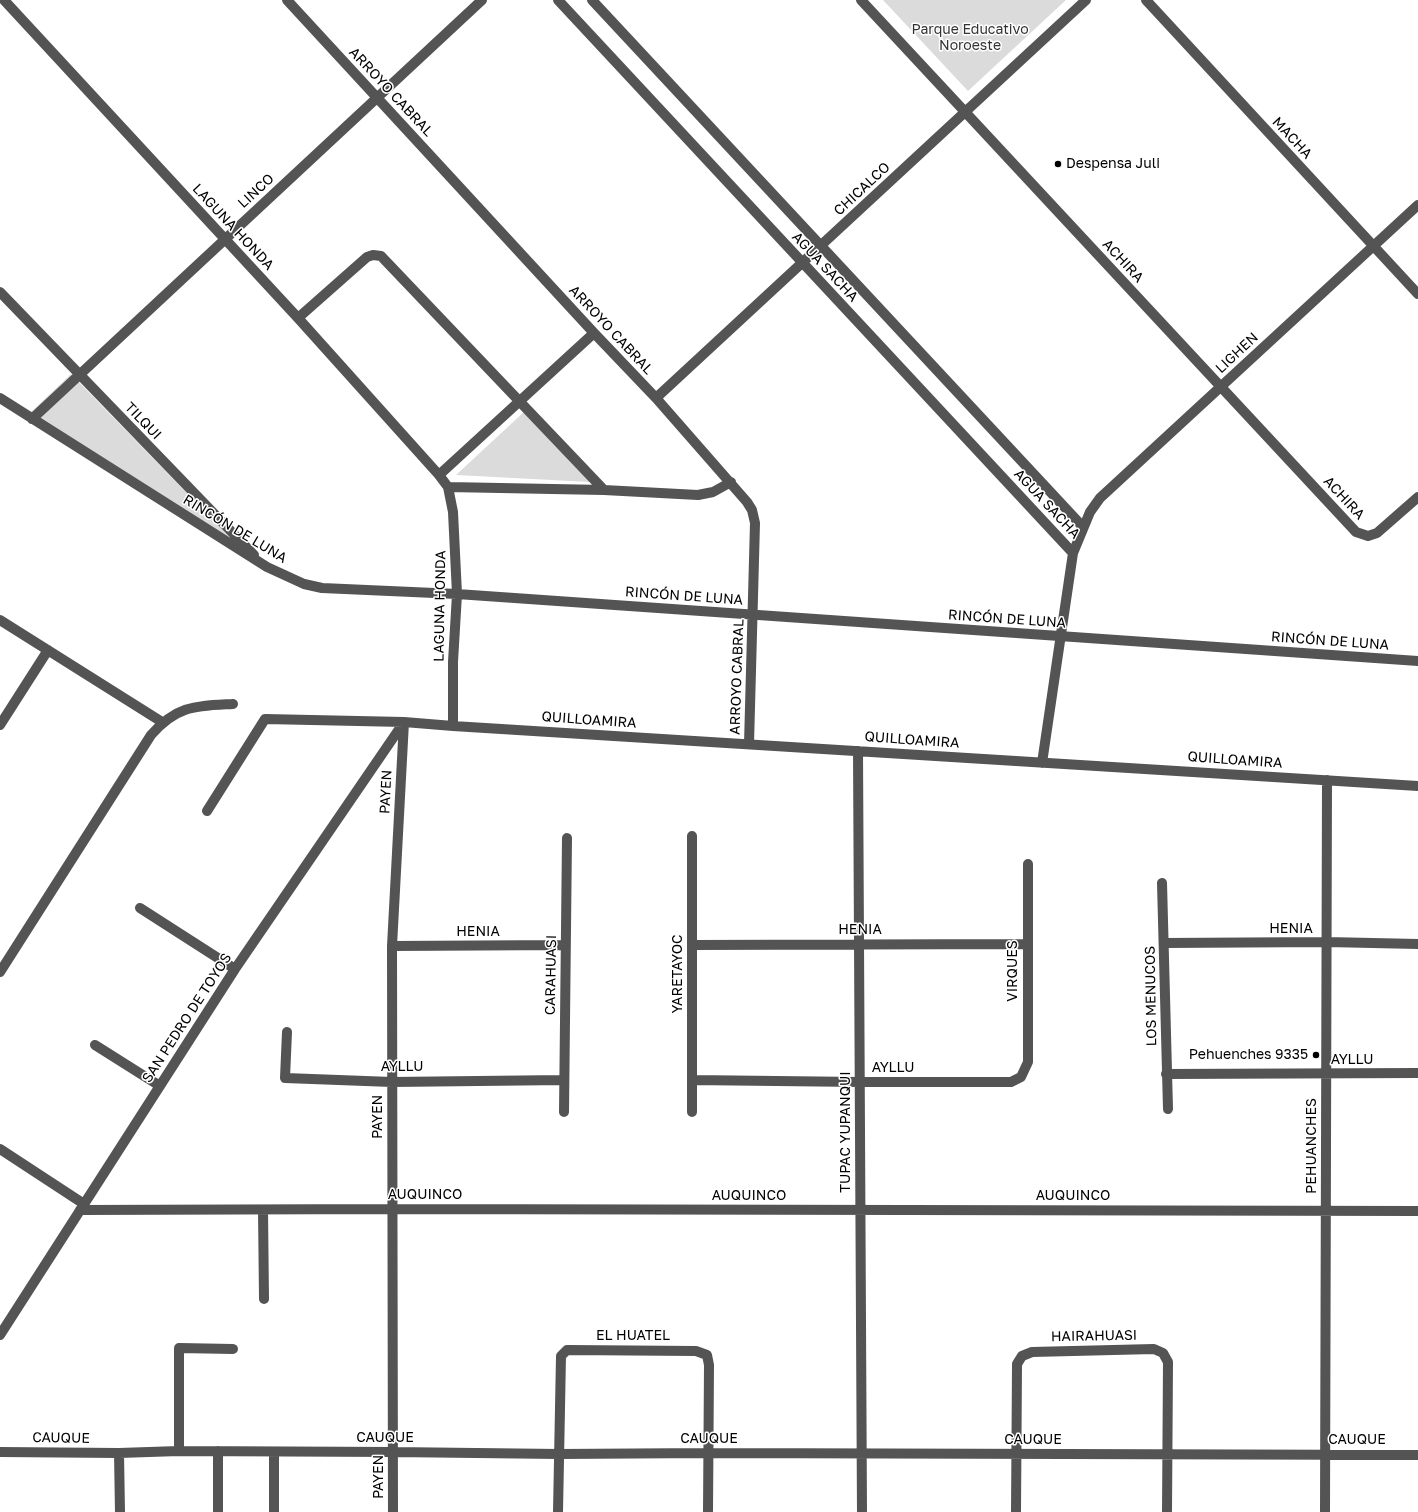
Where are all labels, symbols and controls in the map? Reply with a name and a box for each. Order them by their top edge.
park label: Parque Educativo Noroeste [911,22,1029,54]
street label: ARROYO CABRAL [345,44,437,140]
street label: MACHA [1269,114,1315,162]
place label: Despensa Juli [1066,156,1160,172]
street label: CHICALCO [830,159,894,219]
marker: Despensa Juli [1053,159,1063,169]
street label: LINCO [235,170,277,212]
street label: LAGUNA HONDA [189,180,277,274]
street label: AGUA SACHA [788,229,862,305]
street label: ACHIRA [1099,236,1147,286]
street label: ARROYO CABRAL [565,282,657,378]
street label: LIGHEN [1212,329,1262,377]
street label: TILQUI [121,399,165,443]
street label: AGUA SACHA [1010,466,1084,542]
street label: ACHIRA [1320,473,1368,523]
street label: RINCÓN DE LUNA [180,491,290,567]
street label: LAGUNA HONDA [431,550,449,662]
street label: RINCÓN DE LUNA [624,583,744,609]
street label: RINCÓN DE LUNA [947,606,1067,632]
street label: ARROYO CABRAL [727,619,747,735]
street label: RINCÓN DE LUNA [1270,628,1390,654]
street label: QUILLOAMIRA [541,708,637,732]
street label: QUILLOAMIRA [864,728,960,752]
street label: QUILLOAMIRA [1187,748,1283,772]
street label: PAYEN [376,770,396,814]
street label: HENIA [1269,921,1313,937]
street label: HENIA [838,922,882,938]
street label: HENIA [456,924,500,940]
street label: YARETAYOC [670,934,686,1014]
street label: CARAHUASI [542,935,560,1015]
street label: VIRQUES [1005,940,1021,1002]
street label: LOS MENUCOS [1142,946,1160,1046]
street label: SAN PEDRO DE TOYOS [139,950,235,1086]
place label: Pehuenches 9335 [1189,1047,1308,1063]
marker: Pehuenches 9335 [1311,1050,1321,1060]
street label: AYLLU [1331,1052,1373,1068]
street label: AYLLU [381,1059,423,1075]
street label: AYLLU [872,1060,914,1076]
street label: TUPAC YUPANQUI [838,1071,854,1193]
street label: PAYEN [370,1095,386,1139]
street label: PEHUANCHES [1304,1098,1320,1194]
street label: AUQUINCO [388,1187,462,1203]
street label: AUQUINCO [712,1188,786,1204]
street label: AUQUINCO [1036,1188,1110,1204]
street label: HAIRAHUASI [1051,1327,1137,1345]
street label: EL HUATEL [596,1328,670,1344]
street label: CAUQUE [32,1429,90,1447]
street label: CAUQUE [356,1430,414,1446]
street label: CAUQUE [680,1431,738,1447]
street label: CAUQUE [1004,1432,1062,1448]
street label: CAUQUE [1328,1432,1386,1448]
street label: PAYEN [371,1455,387,1499]

